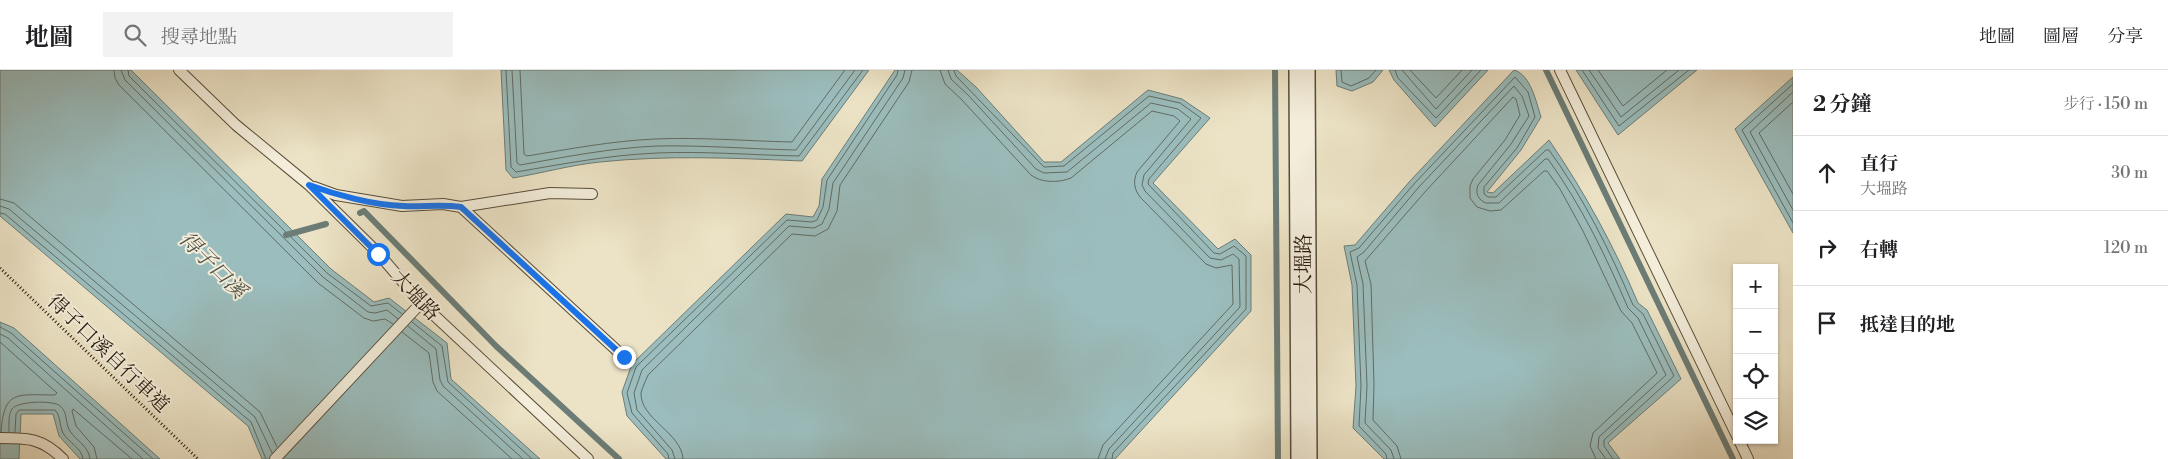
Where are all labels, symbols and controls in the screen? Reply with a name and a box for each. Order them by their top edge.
search box [103,12,453,57]
icon: search [121,21,149,49]
text: 地圖 [25,23,73,53]
text: 搜尋地點 [161,25,237,49]
text: 地圖 [1979,25,2015,48]
text: 圖層 [2043,25,2079,48]
text: 分享 [2107,25,2143,48]
text: 2 分鐘 [1813,92,1872,118]
text: 步行 · 150 m [2063,94,2148,114]
text: 直行 [1860,152,1898,176]
icon: ahead [1813,159,1841,187]
text: 30 m [2111,163,2148,183]
text: 大塭路 [1860,179,1908,199]
water label: 得子口溪 [173,227,253,306]
street label: 大塭路 [1292,234,1317,294]
icon: right [1813,234,1841,262]
text: 右轉 [1860,238,1898,262]
text: 120 m [2104,238,2148,258]
route start [367,243,390,266]
map controls [1733,264,1778,444]
button: + [1733,264,1778,309]
street label: 大塭路 [385,266,445,326]
street label: 得子口溪自行車道 [42,290,174,419]
button: − [1733,309,1778,354]
icon: arrive [1813,309,1841,337]
text: 抵達目的地 [1860,313,1955,337]
route end [613,346,636,369]
button: locate [1733,354,1778,399]
button: layers [1733,399,1778,444]

